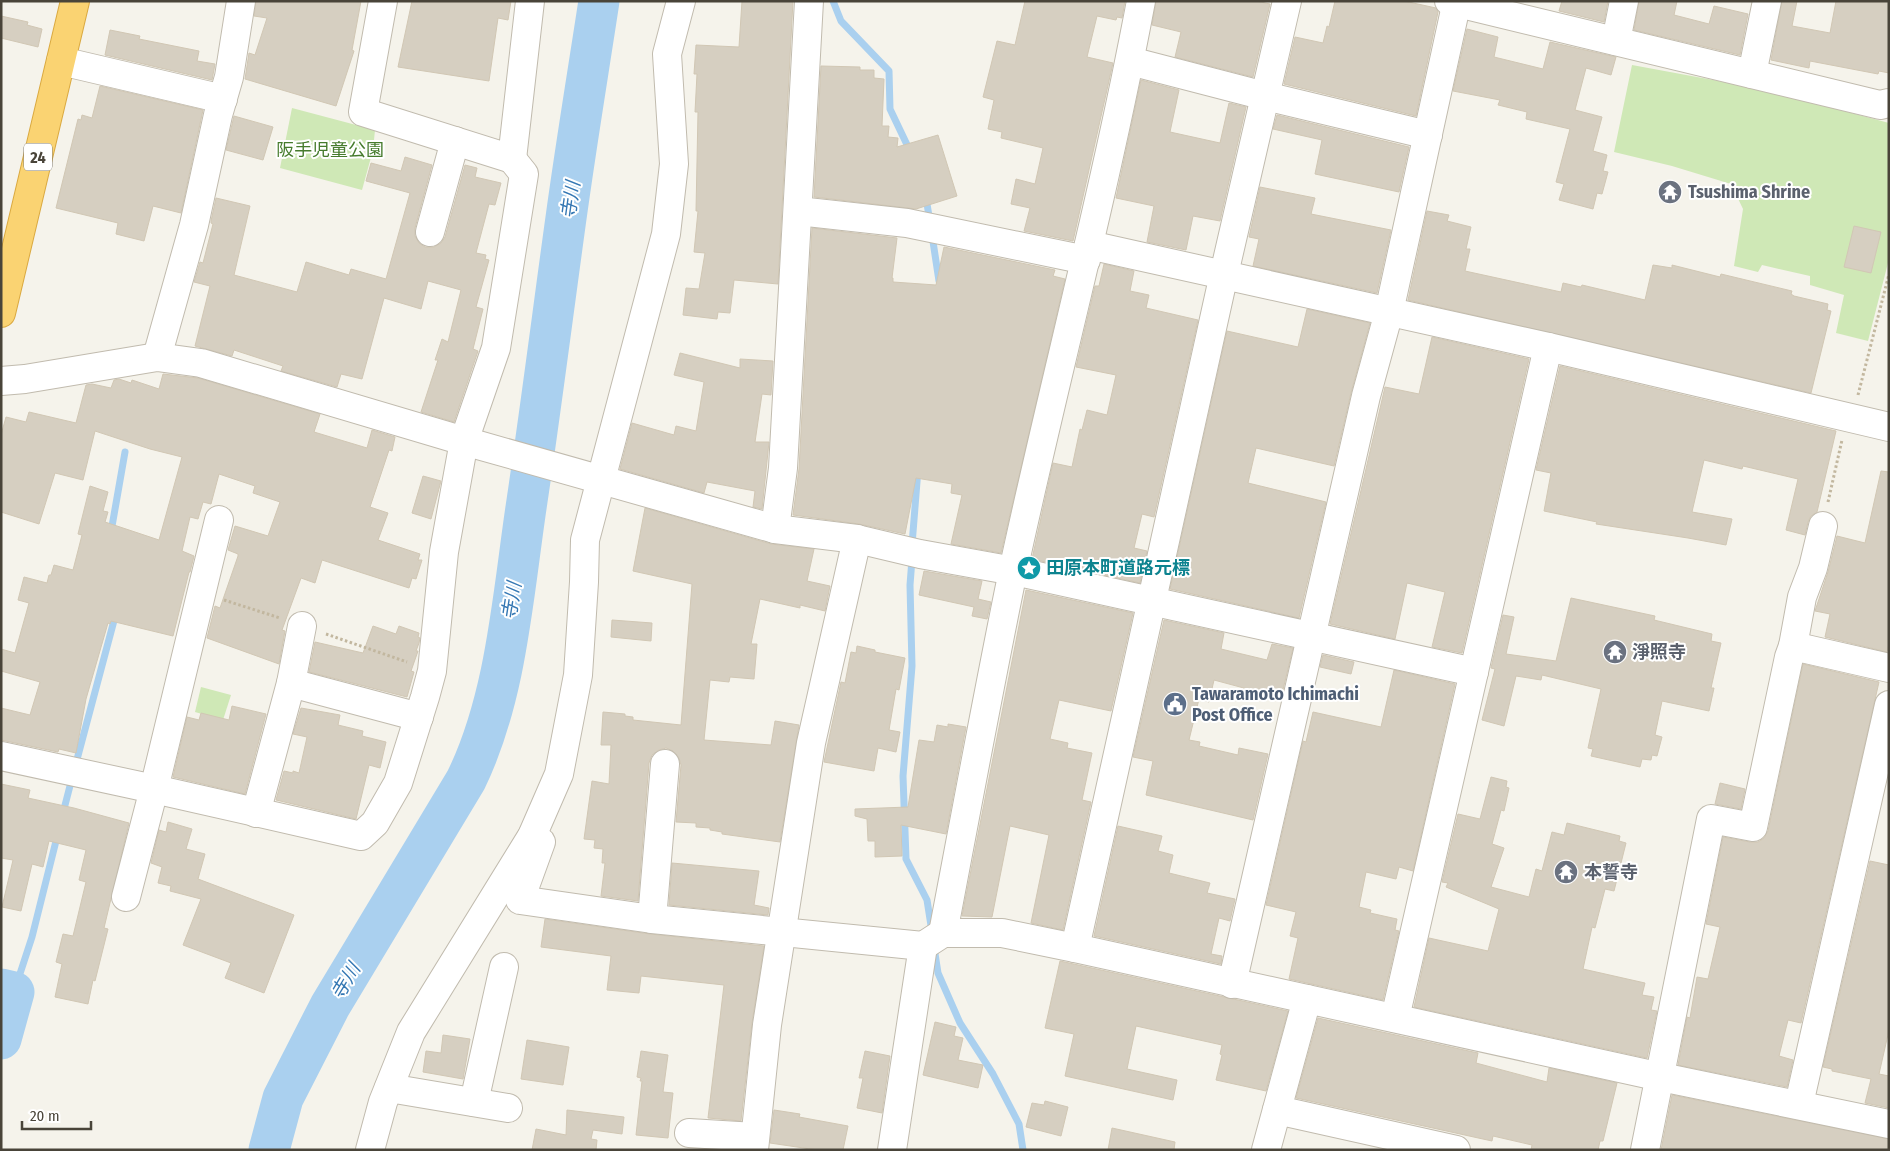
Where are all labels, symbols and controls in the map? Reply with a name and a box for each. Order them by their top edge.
park label: 阪手児童公園 [276,139,384,161]
road number: 24 [24,144,52,170]
water label: 寺川 [556,178,585,220]
temple icon: Tsushima Shrine [1657,179,1683,205]
place label: Tsushima Shrine [1688,181,1810,203]
place icon: 田原本町道路元標 [1016,555,1042,581]
place label: 田原本町道路元標 [1046,557,1190,579]
water label: 寺川 [497,579,526,622]
temple icon: 淨照寺 [1602,639,1628,665]
place label: 淨照寺 [1632,641,1686,663]
place label: Tawaramoto Ichimachi Post Office [1192,683,1359,726]
public building icon: Tawaramoto Ichimachi Post Office [1162,691,1188,717]
temple icon: 本誓寺 [1553,859,1579,885]
place label: 本誓寺 [1584,861,1638,883]
water label: 寺川 [326,957,366,1003]
scale bar [22,1098,91,1130]
text: 20 m [30,1107,60,1125]

